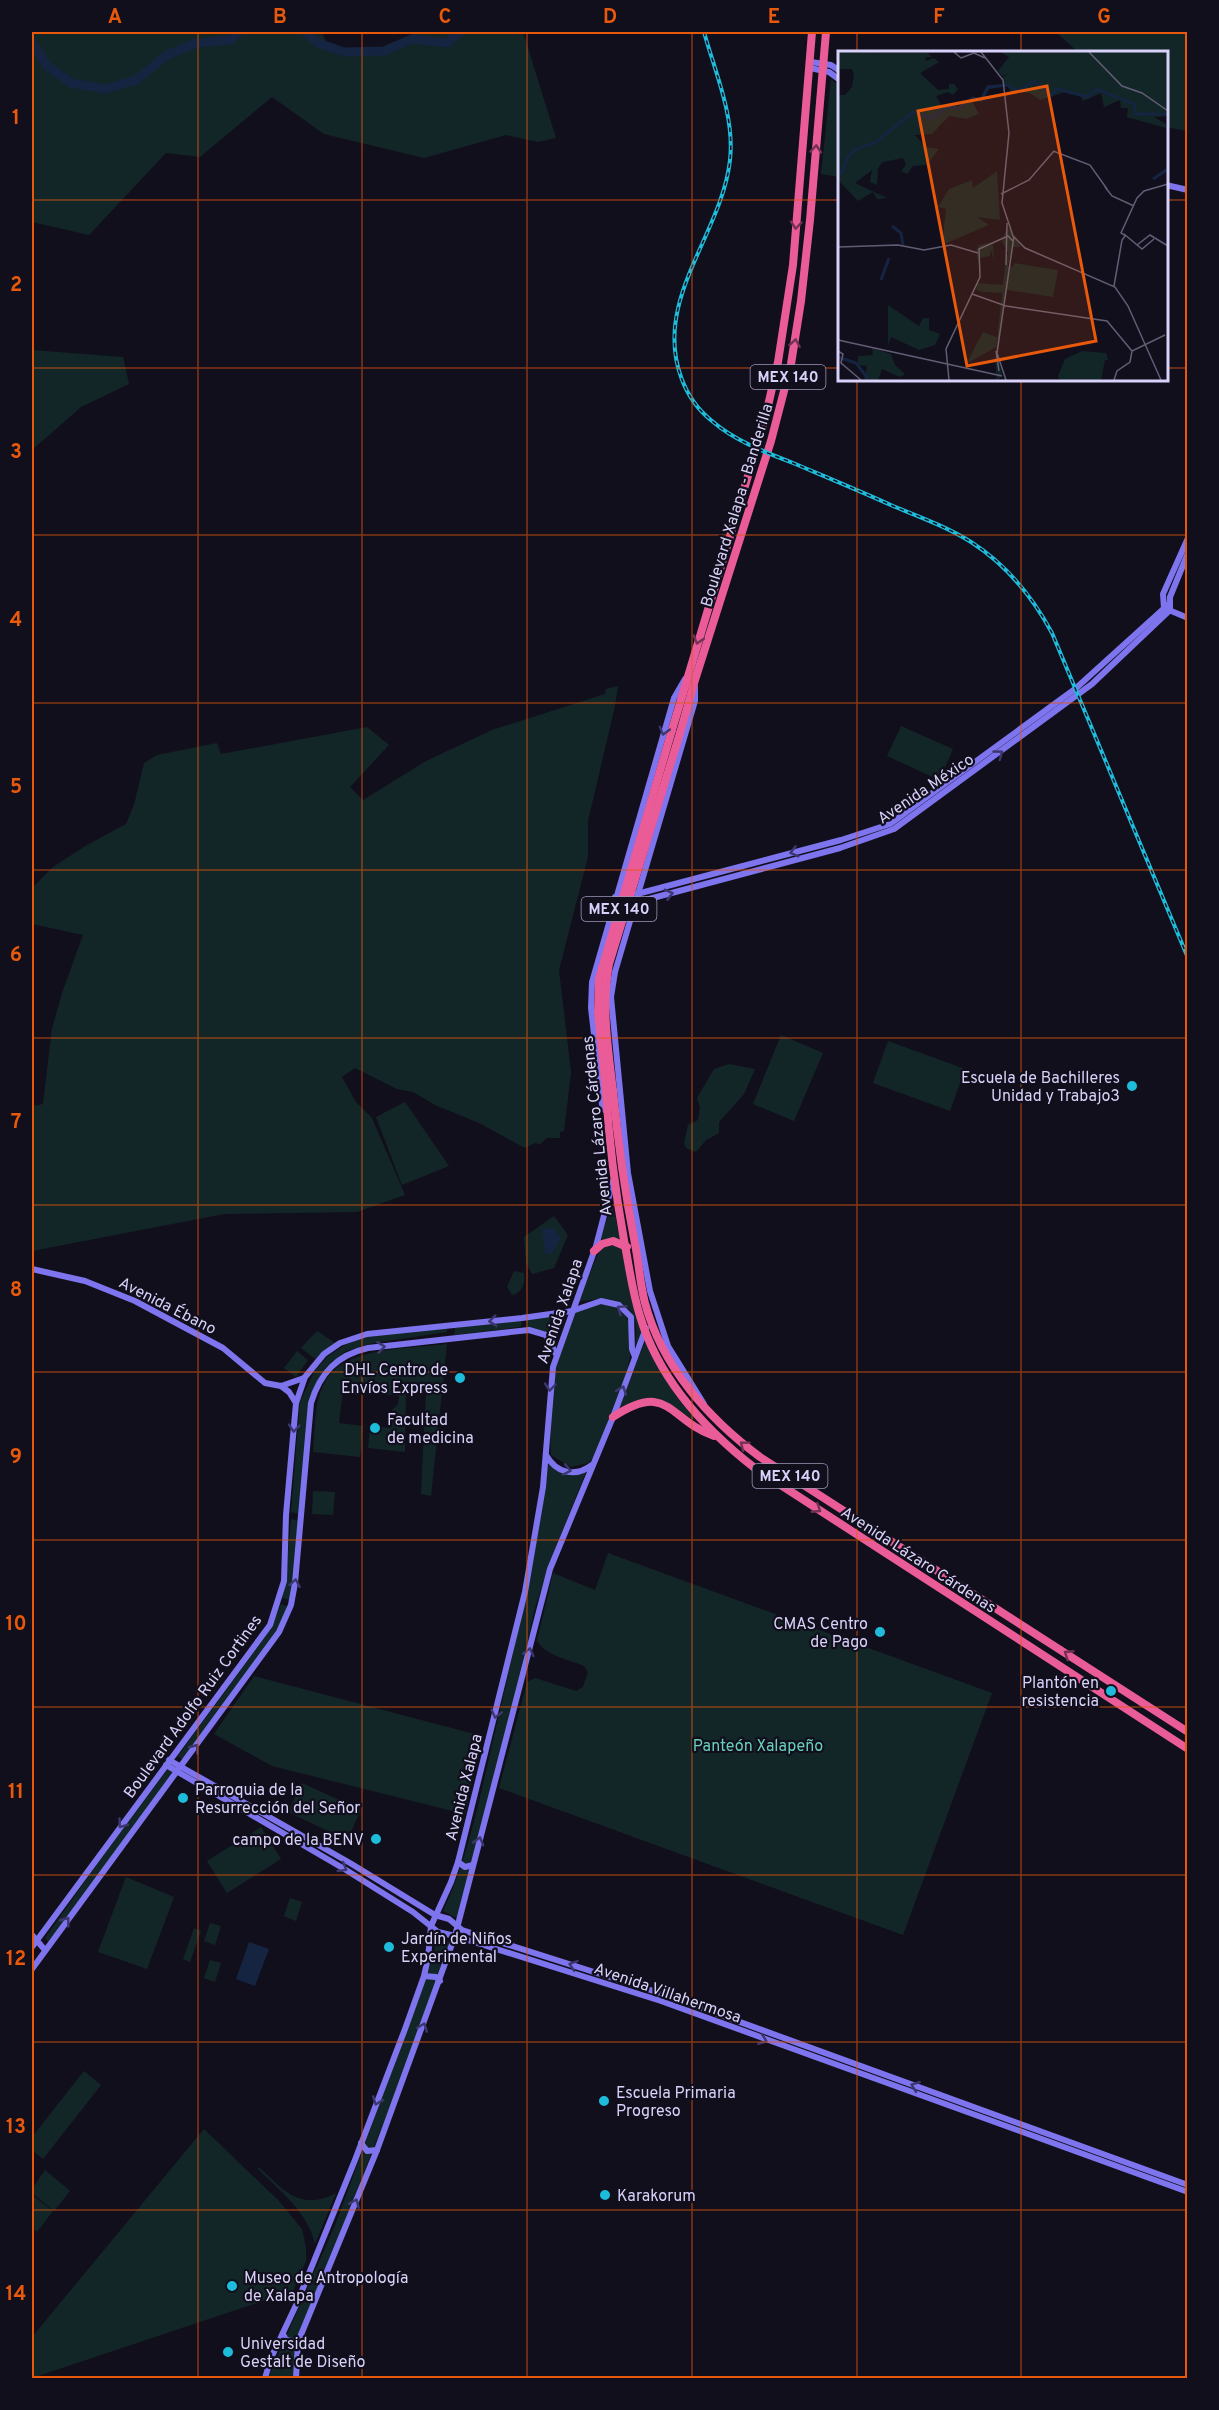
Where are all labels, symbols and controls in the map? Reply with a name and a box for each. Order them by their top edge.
text: A [108,5,122,31]
text: B [273,5,287,31]
text: C [439,5,451,31]
text: D [603,5,617,31]
text: E [768,5,780,31]
text: F [933,5,945,31]
text: G [1097,5,1111,31]
inset map [838,51,1168,381]
text: 1 [12,106,20,132]
one-way arrow [809,144,822,153]
one-way arrow [790,220,803,229]
text: 2 [10,273,22,299]
one-way arrow [788,338,801,348]
road number: MEX 140 [750,365,826,389]
street label: Boulevard Xalapa - Banderilla [697,401,778,610]
text: 3 [10,440,22,466]
text: 4 [10,608,22,634]
one-way arrow [693,634,705,645]
one-way arrow [659,725,671,736]
street label: Avenida México [874,750,978,829]
one-way arrow [992,750,1003,761]
text: 5 [10,775,22,801]
one-way arrow [789,845,800,857]
one-way arrow [664,888,674,901]
road number: MEX 140 [582,897,656,921]
text: 6 [10,943,22,969]
street label: Avenida Lázaro Cárdenas [579,1035,617,1217]
place label: Escuela de Bachilleres Unidad y Trabajo3 [961,1069,1120,1107]
marker: Escuela de Bachilleres Unidad y Trabajo3 [1125,1079,1139,1093]
text: 7 [11,1110,21,1136]
street label: Avenida Xalapa [534,1257,588,1367]
street label: Avenida Ébano [115,1272,220,1340]
text: 8 [10,1278,22,1304]
one-way arrow [617,1305,628,1316]
one-way arrow [488,1314,498,1327]
one-way arrow [377,1341,386,1354]
place label: DHL Centro de Envíos Express [341,1361,448,1399]
marker: DHL Centro de Envíos Express [453,1371,467,1385]
one-way arrow [544,1383,557,1392]
one-way arrow [615,1385,628,1396]
place label: Facultad de medicina [387,1411,474,1449]
marker: Facultad de medicina [368,1421,382,1435]
one-way arrow [288,1424,301,1433]
one-way arrow [740,1442,751,1453]
text: 9 [10,1445,22,1471]
one-way arrow [562,1463,572,1476]
road number: MEX 140 [752,1464,828,1488]
one-way arrow [810,1502,821,1513]
street label: Avenida Lázaro Cárdenas [837,1503,999,1618]
one-way arrow [288,1579,301,1589]
text: 10 [5,1612,27,1638]
street label: Boulevard Adolfo Ruiz Cortines [120,1612,267,1803]
place label: CMAS Centro de Pago [773,1615,868,1653]
marker: CMAS Centro de Pago [873,1625,887,1639]
one-way arrow [521,1648,534,1658]
one-way arrow [1064,1650,1075,1661]
place label: Plantón en resistencia [1021,1674,1099,1712]
marker: Plantón en resistencia [1104,1684,1118,1698]
one-way arrow [490,1709,503,1719]
street label: Avenida Xalapa [442,1732,488,1843]
park label: Panteón Xalapeño [693,1737,823,1757]
one-way arrow [187,1743,198,1754]
text: 11 [8,1780,24,1806]
place label: Parroquia de la Resurrección del Señor [195,1781,361,1819]
marker: Parroquia de la Resurrección del Señor [176,1791,190,1805]
one-way arrow [119,1817,130,1828]
place label: campo de la BENV [232,1831,364,1851]
marker: campo de la BENV [369,1832,383,1846]
one-way arrow [472,1836,484,1847]
one-way arrow [337,1861,347,1873]
one-way arrow [59,1917,70,1928]
place label: Jardín de Niños Experimental [401,1930,512,1968]
marker: Jardín de Niños Experimental [382,1940,396,1954]
text: 12 [6,1947,26,1973]
street label: Avenida Villahermosa [591,1959,744,2028]
one-way arrow [568,1960,579,1973]
one-way arrow [415,2023,428,2033]
one-way arrow [757,2032,768,2045]
one-way arrow [910,2081,921,2094]
place label: Escuela Primaria Progreso [616,2084,736,2122]
marker: Escuela Primaria Progreso [597,2094,611,2108]
one-way arrow [372,2095,384,2106]
text: 13 [6,2115,26,2141]
place label: Karakorum [617,2187,696,2207]
marker: Karakorum [598,2188,612,2202]
one-way arrow [348,2198,360,2209]
place label: Museo de Antropología de Xalapa [244,2269,408,2307]
marker: Museo de Antropología de Xalapa [225,2279,239,2293]
text: 14 [6,2282,26,2308]
place label: Universidad Gestalt de Diseño [240,2335,366,2373]
marker: Universidad Gestalt de Diseño [221,2345,235,2359]

